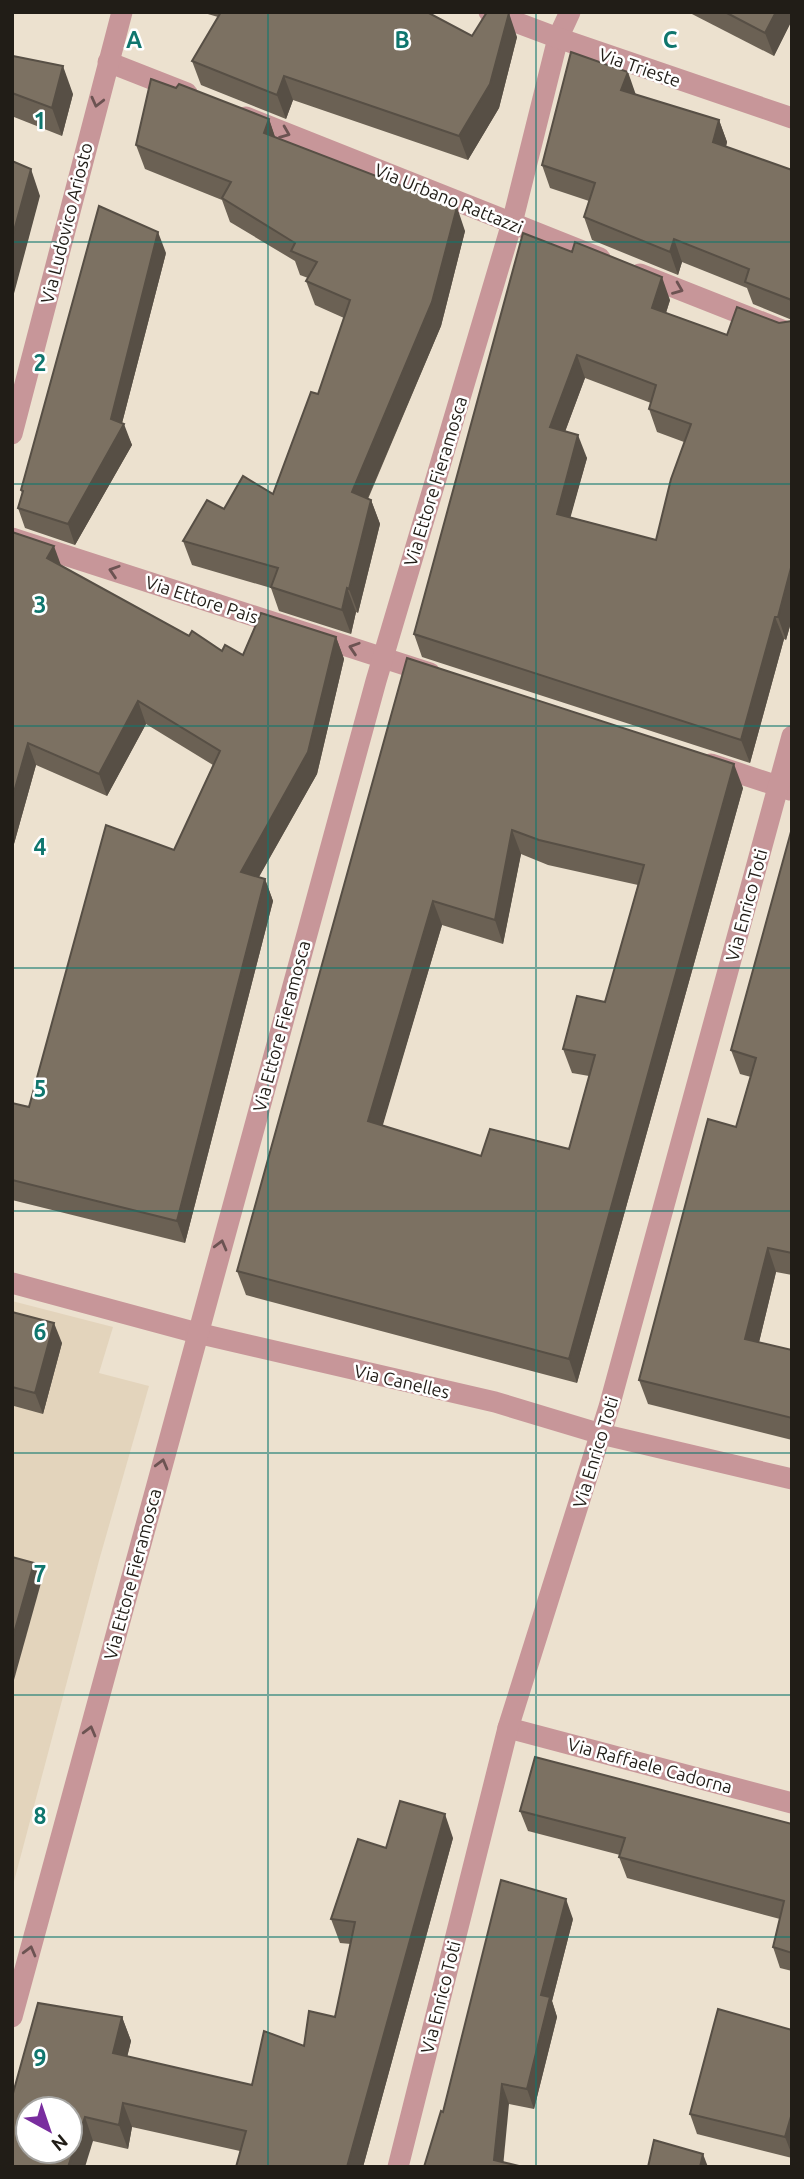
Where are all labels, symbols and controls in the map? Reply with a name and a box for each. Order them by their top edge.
text: A [126,27,142,52]
text: B [394,27,410,52]
text: C [663,27,678,52]
street label: Via Trieste [597,44,683,90]
one-way arrow [91,96,105,108]
text: 1 [34,108,46,133]
one-way arrow [278,124,290,138]
street label: Via Ludovico Ariosto [36,140,96,306]
street label: Via Urbano Rattazzi [372,159,526,237]
one-way arrow [672,281,684,295]
text: 2 [34,350,46,375]
street label: Via Ettore Fieramosca [400,394,470,568]
one-way arrow [109,565,121,579]
street label: Via Ettore Pais [143,571,261,627]
text: 3 [34,592,46,617]
one-way arrow [349,642,361,656]
text: 4 [34,834,47,859]
street label: Via Enrico Toti [721,847,771,963]
street label: Via Ettore Fieramosca [248,938,314,1114]
text: 5 [34,1076,46,1101]
one-way arrow [213,1239,228,1251]
text: 6 [34,1319,47,1344]
street label: Via Canelles [352,1360,452,1402]
street label: Via Enrico Toti [569,1394,621,1510]
one-way arrow [154,1459,168,1471]
street label: Via Ettore Fieramosca [99,1486,165,1662]
text: 7 [34,1561,46,1586]
one-way arrow [81,1725,96,1737]
street label: Via Raffaele Cadorna [566,1733,734,1797]
text: 8 [34,1803,46,1828]
street label: Via Enrico Toti [416,1939,464,2055]
one-way arrow [22,1945,36,1957]
text: 9 [34,2045,46,2070]
north arrow [14,2095,84,2165]
text: N [47,2130,72,2156]

